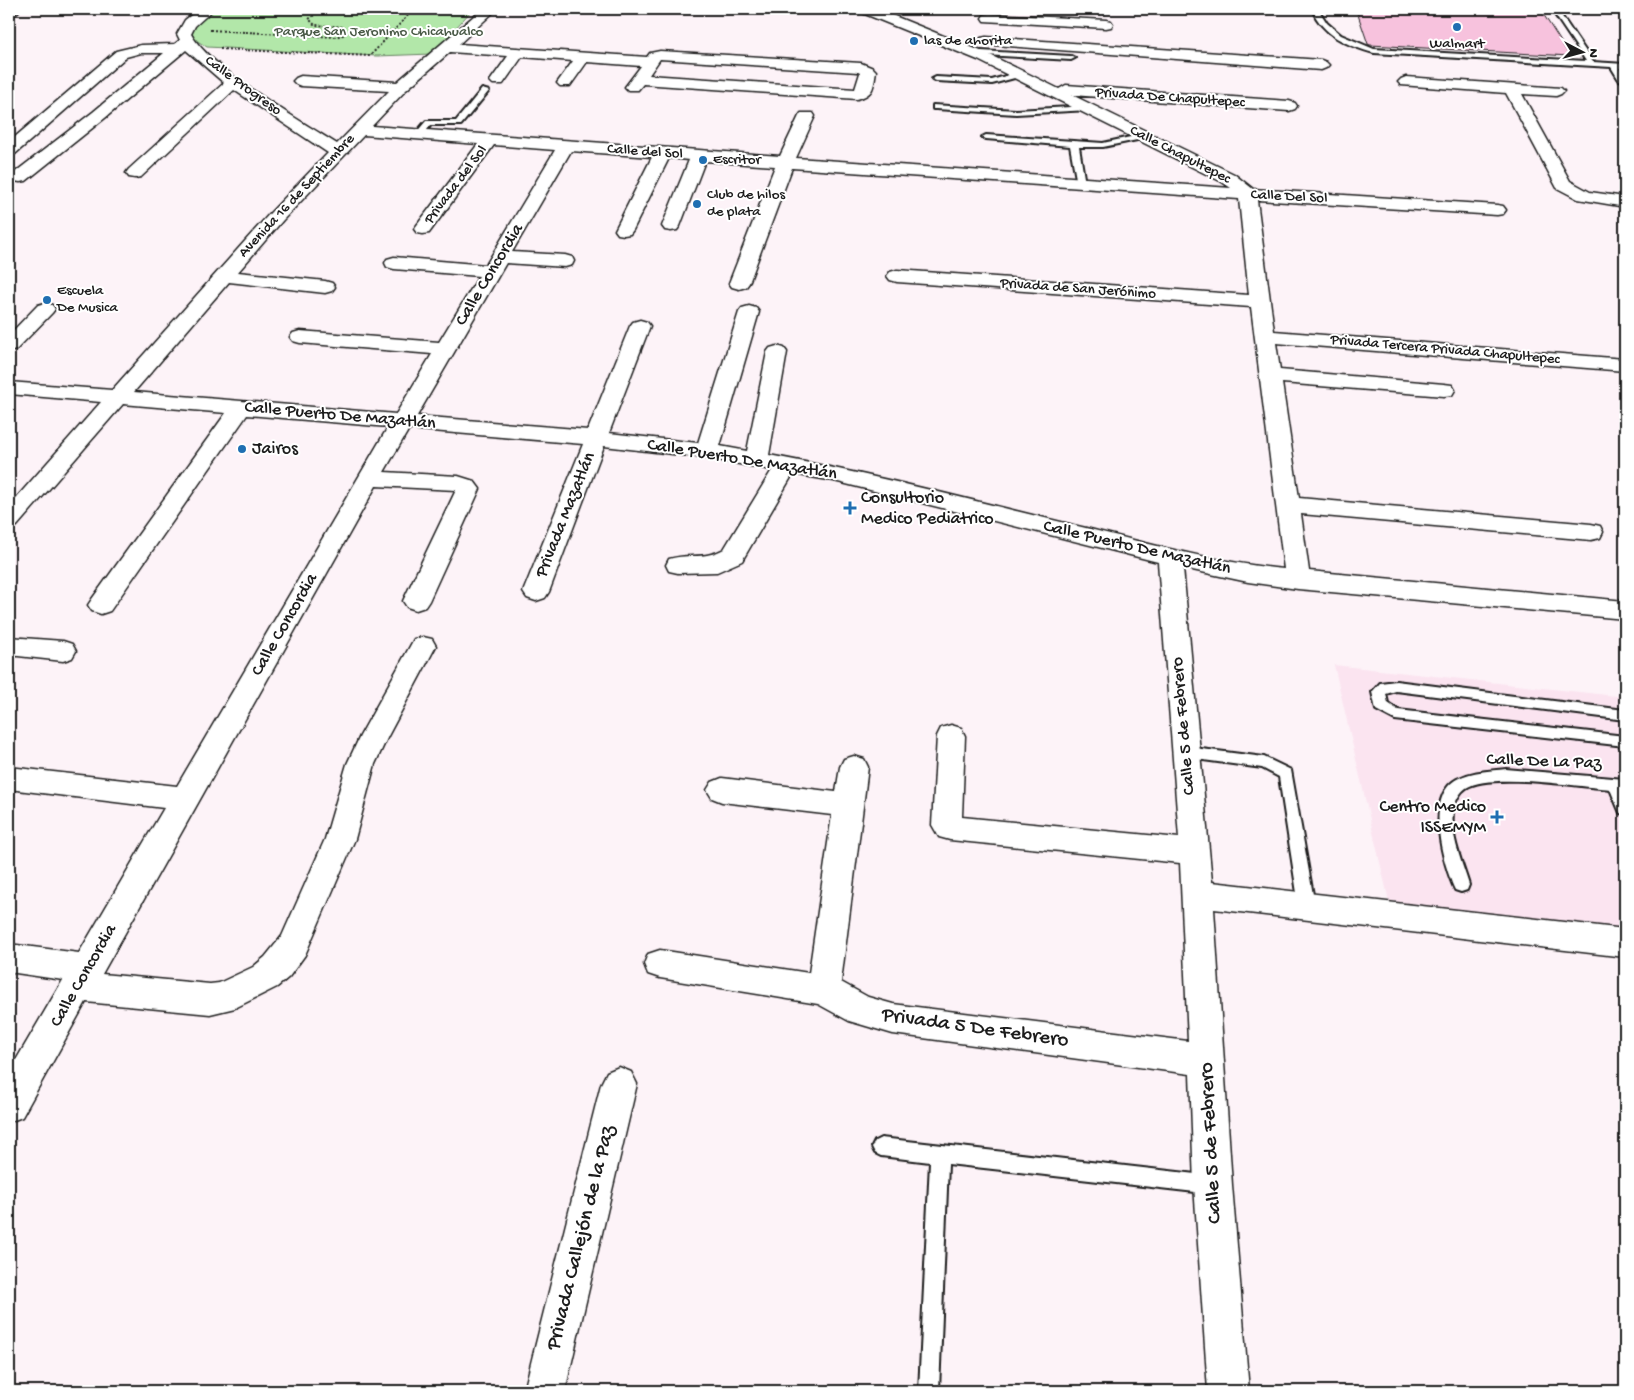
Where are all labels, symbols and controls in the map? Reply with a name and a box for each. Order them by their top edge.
marker: Walmart [1451,21,1463,33]
park label: Parque San Jeronimo Chicahualco [274,23,484,41]
north arrow [1556,28,1606,78]
place label: las de ahorita [924,32,1013,50]
marker: las de ahorita [908,35,920,47]
place label: Walmart [1430,35,1486,53]
text: N [1584,48,1601,59]
street label: Calle Progreso [201,52,285,120]
street label: Privada De Chapultepec [1094,84,1246,112]
street label: Calle Chapultepec [1127,122,1234,189]
street label: Avenida 16 de Septiembre [235,130,359,262]
street label: Calle del Sol [607,140,683,164]
street label: Privada del Sol [420,142,491,229]
place label: Escritor [713,151,762,169]
marker: Escritor [697,154,709,166]
place label: Club de hilos de plata [707,186,785,221]
street label: Calle Del Sol [1250,186,1328,208]
marker: Club de hilos de plata [691,198,703,210]
street label: Calle Concordia [451,219,529,330]
street label: Privada de San Jerónimo [999,275,1157,303]
place label: Escuela De Musica [56,282,118,317]
marker: Escuela De Musica [41,294,53,306]
street label: Privada Tercera Privada Chapultepec [1329,331,1561,369]
street label: Calle Puerto De Mazatlán [244,397,437,435]
street label: Calle Puerto De Mazatlán [646,435,839,485]
place label: Jairos [252,439,299,460]
marker: Jairos [236,443,248,455]
street label: Privada Mazatlán [531,449,601,582]
place label: Consultorio Medico Pediatrico [861,488,994,530]
marker: Consultorio Medico Pediatrico [843,501,857,515]
street label: Calle Puerto De Mazatlán [1041,516,1233,580]
street label: Calle Concordia [247,569,323,680]
street label: Calle 5 de Febrero [1168,656,1200,796]
street label: Calle De La Paz [1486,749,1603,775]
place label: Centro Medico ISSEMYM [1379,797,1486,839]
marker: Centro Medico ISSEMYM [1490,810,1504,824]
street label: Calle Concordia [46,920,122,1031]
street label: Privada 5 De Febrero [879,1003,1070,1054]
street label: Calle 5 de Febrero [1195,1062,1229,1224]
street label: Privada Callejón de la Paz [542,1122,622,1354]

